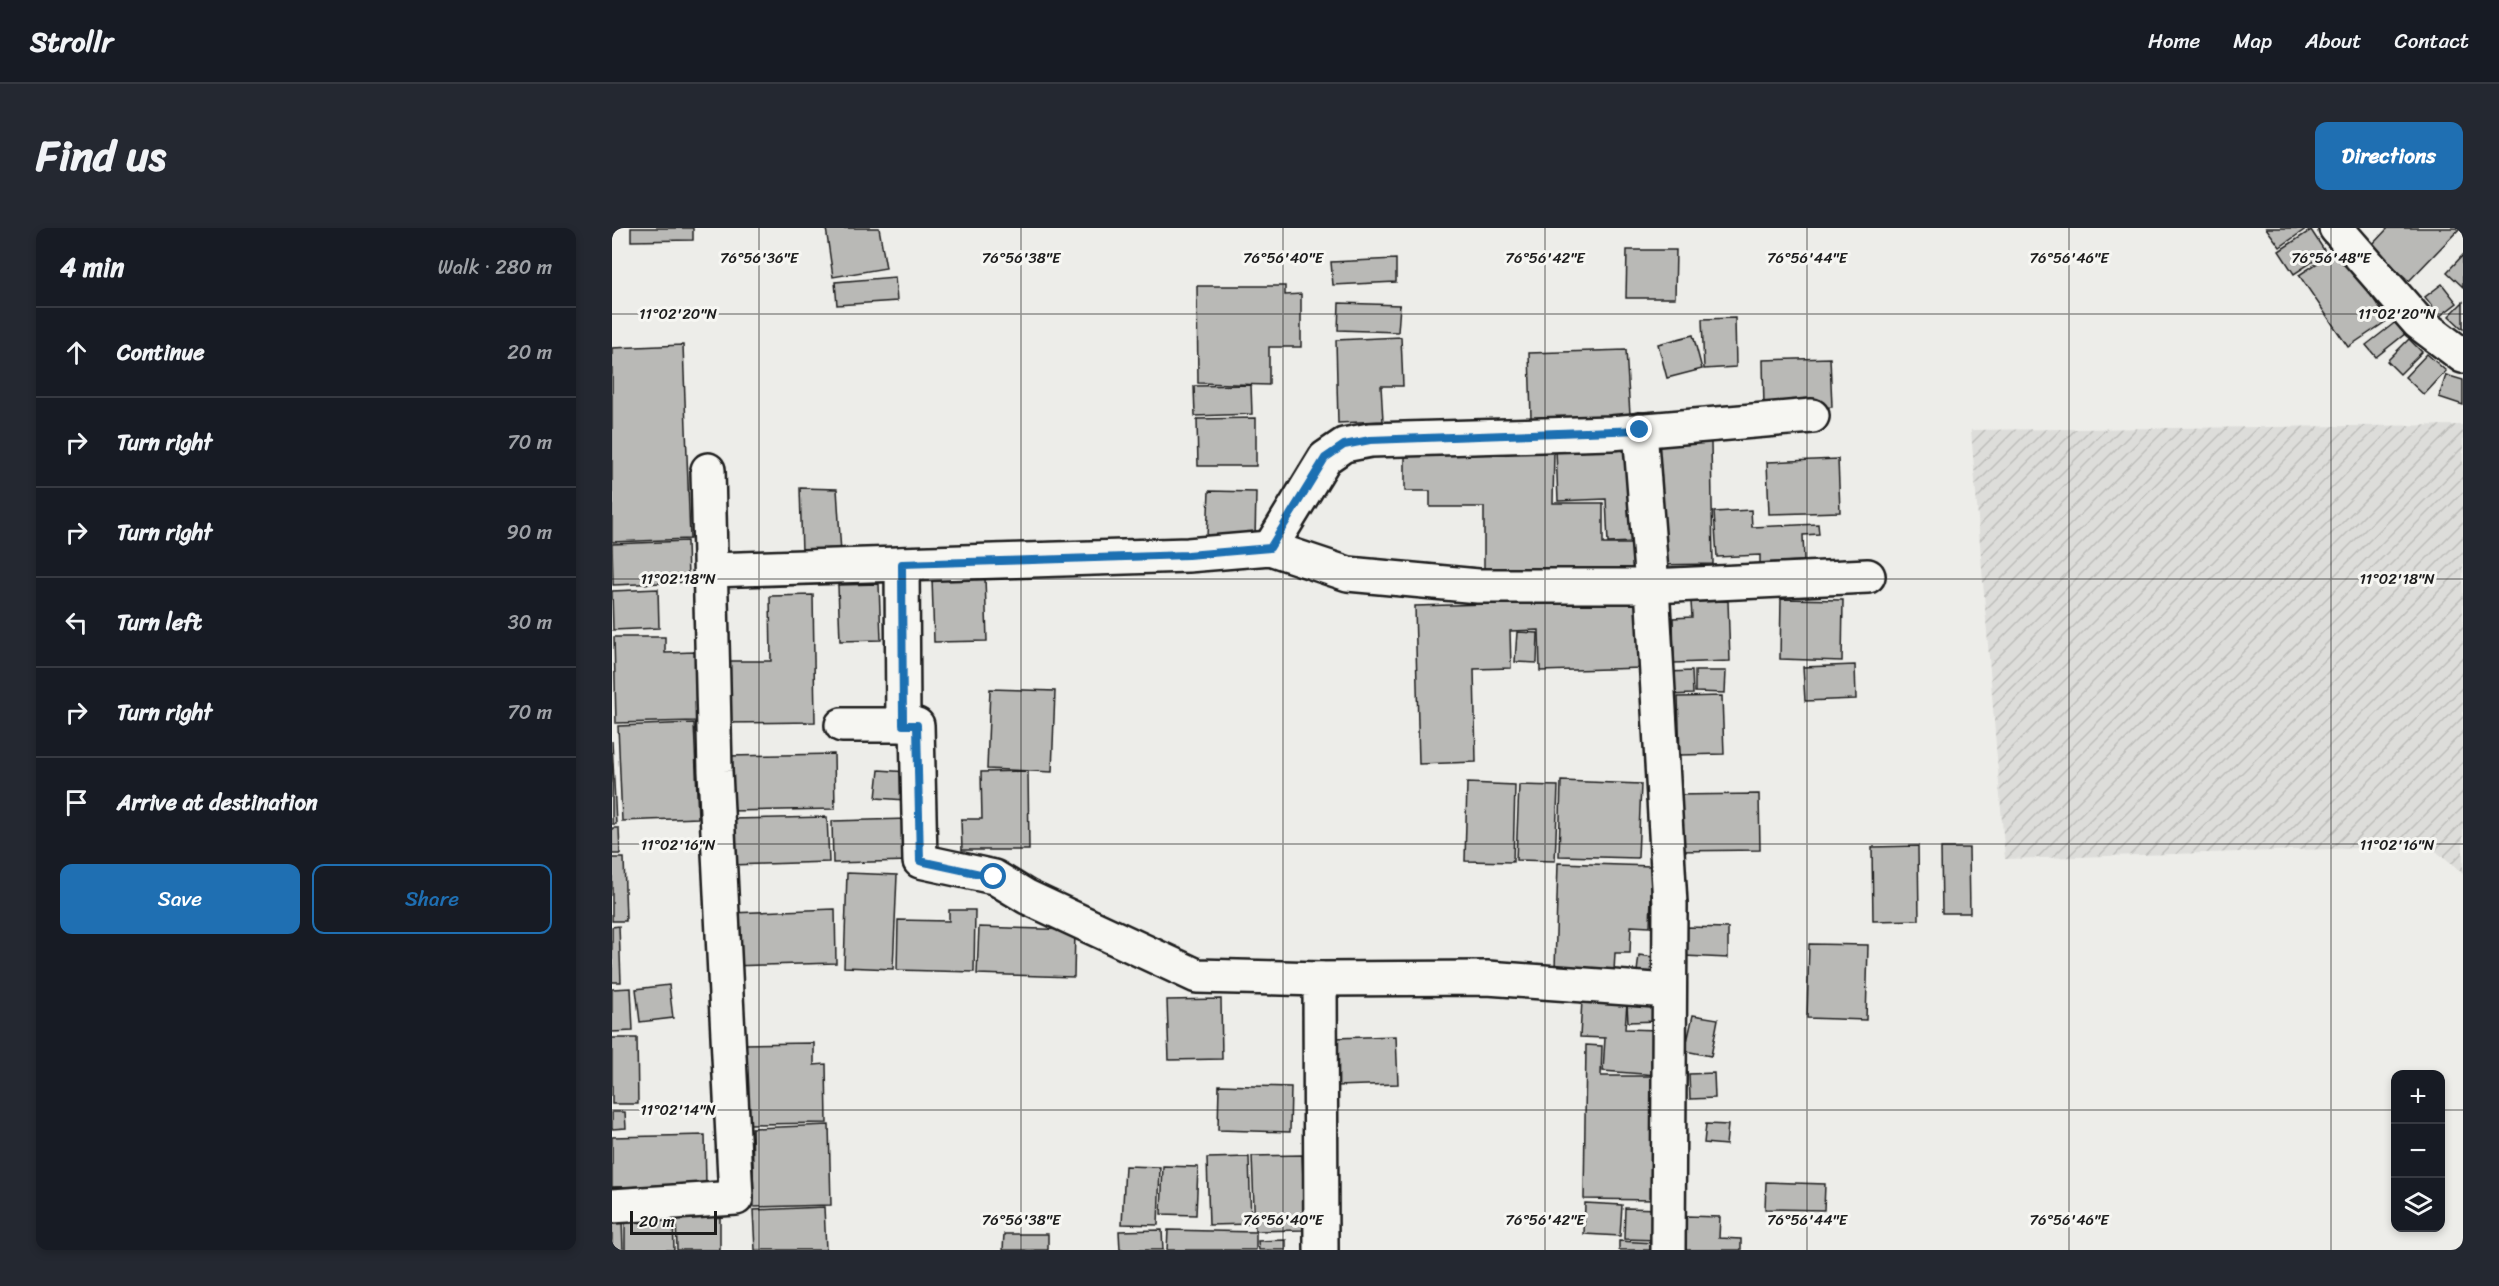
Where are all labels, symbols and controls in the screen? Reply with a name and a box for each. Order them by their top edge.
text: Strollr [30,17,113,66]
text: Home [2148,22,2200,60]
text: Map [2233,22,2272,60]
text: About [2305,22,2362,60]
text: Contact [2395,22,2469,60]
text: Find us [36,119,166,193]
button: Directions [2315,122,2463,190]
text: 4 min [60,244,124,290]
text: 76°56'36"E [720,245,800,271]
text: 76°56'38"E [982,245,1062,271]
text: 76°56'40"E [1243,245,1325,271]
text: 76°56'42"E [1505,245,1586,271]
text: 76°56'44"E [1767,245,1849,271]
text: 76°56'46"E [2029,245,2110,271]
text: 76°56'48"E [2291,245,2373,271]
text: Walk · 280 m [438,250,552,285]
text: 11°02'20"N [639,301,717,327]
text: 11°02'20"N [2358,301,2436,327]
text: Continue [117,333,205,372]
text: 20 m [507,335,552,370]
icon: ahead [60,336,93,369]
route end [1626,416,1652,442]
text: Turn right [117,423,212,462]
text: 70 m [507,425,552,460]
icon: right [60,426,93,459]
text: Turn right [117,513,212,552]
text: 90 m [507,515,552,550]
icon: right [60,516,93,549]
text: 11°02'18"N [640,566,716,592]
text: 11°02'18"N [2359,566,2435,592]
text: Turn left [117,603,202,642]
text: 30 m [508,605,552,640]
icon: left [60,606,93,639]
text: Turn right [117,693,212,732]
text: 70 m [507,695,552,730]
icon: right [60,696,93,729]
text: Arrive at destination [117,783,318,822]
icon: arrive [60,786,93,819]
text: 11°02'16"N [641,832,716,858]
text: 11°02'16"N [2360,832,2435,858]
route start [980,863,1006,889]
button: Save [60,864,300,934]
button: Share [312,864,552,934]
map controls [2391,1070,2445,1232]
button: + [2391,1070,2445,1124]
text: 11°02'14"N [640,1097,716,1123]
button: − [2391,1124,2445,1178]
button: layers [2391,1178,2445,1232]
text: 20 m [639,1207,675,1236]
text: 76°56'38"E [982,1207,1062,1233]
text: 76°56'40"E [1243,1207,1325,1233]
text: 76°56'42"E [1505,1207,1586,1233]
text: 76°56'44"E [1767,1207,1849,1233]
text: 76°56'46"E [2029,1207,2110,1233]
scale bar [630,1208,717,1236]

